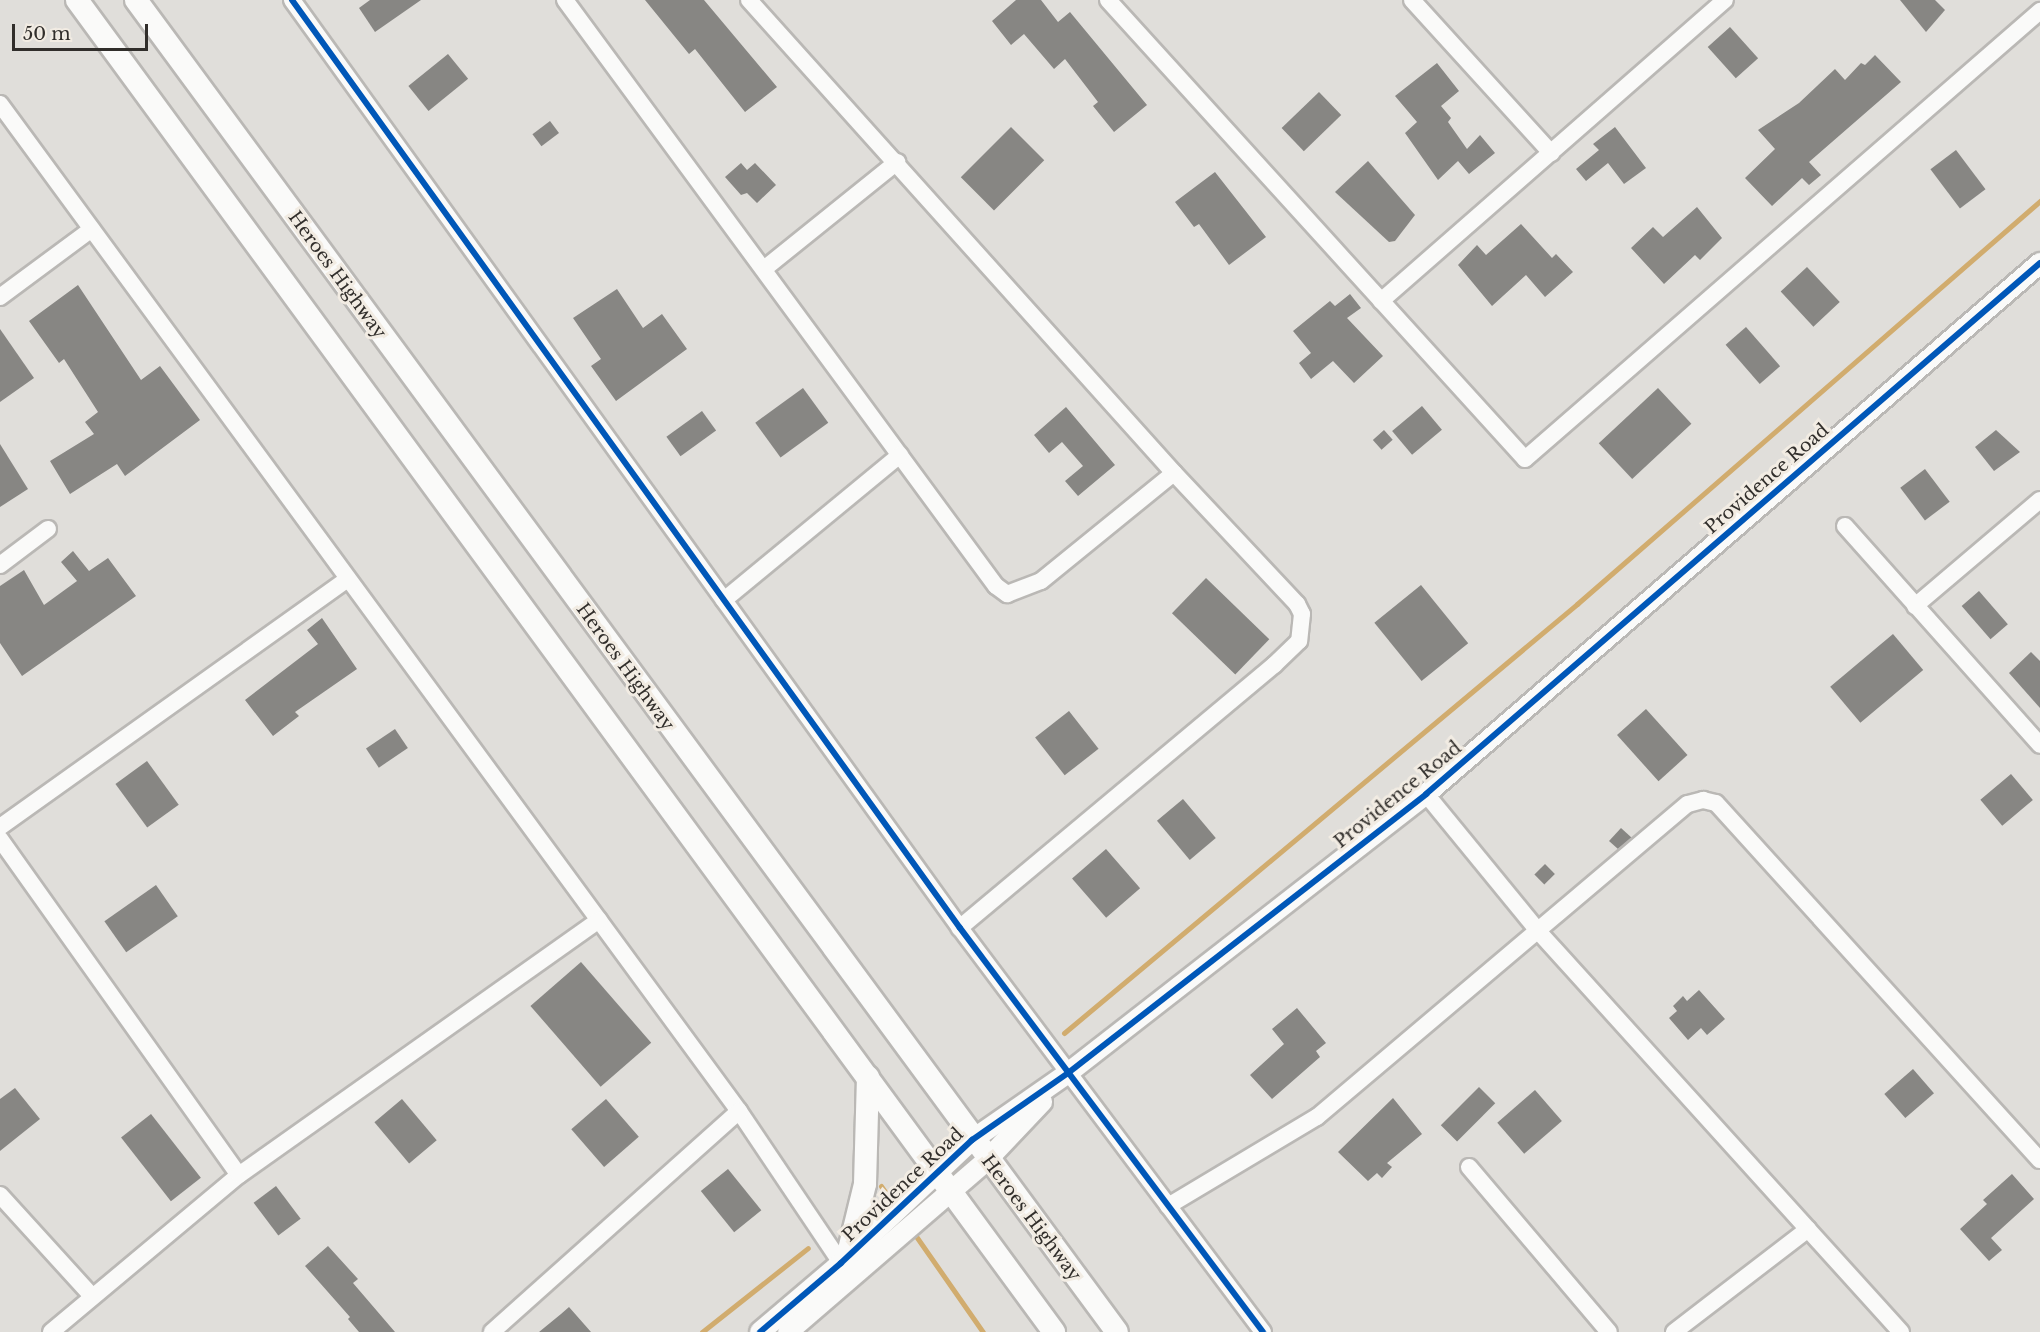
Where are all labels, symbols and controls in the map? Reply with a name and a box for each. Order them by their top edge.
scale bar [15,12,152,50]
text: 50 m [23,23,71,45]
street label: Heroes Highway [284,207,390,343]
street label: Providence Road [1701,419,1833,539]
street label: Heroes Highway [572,599,678,735]
street label: Providence Road [1330,737,1466,853]
street label: Providence Road [838,1124,968,1246]
street label: Heroes Highway [977,1151,1085,1285]

